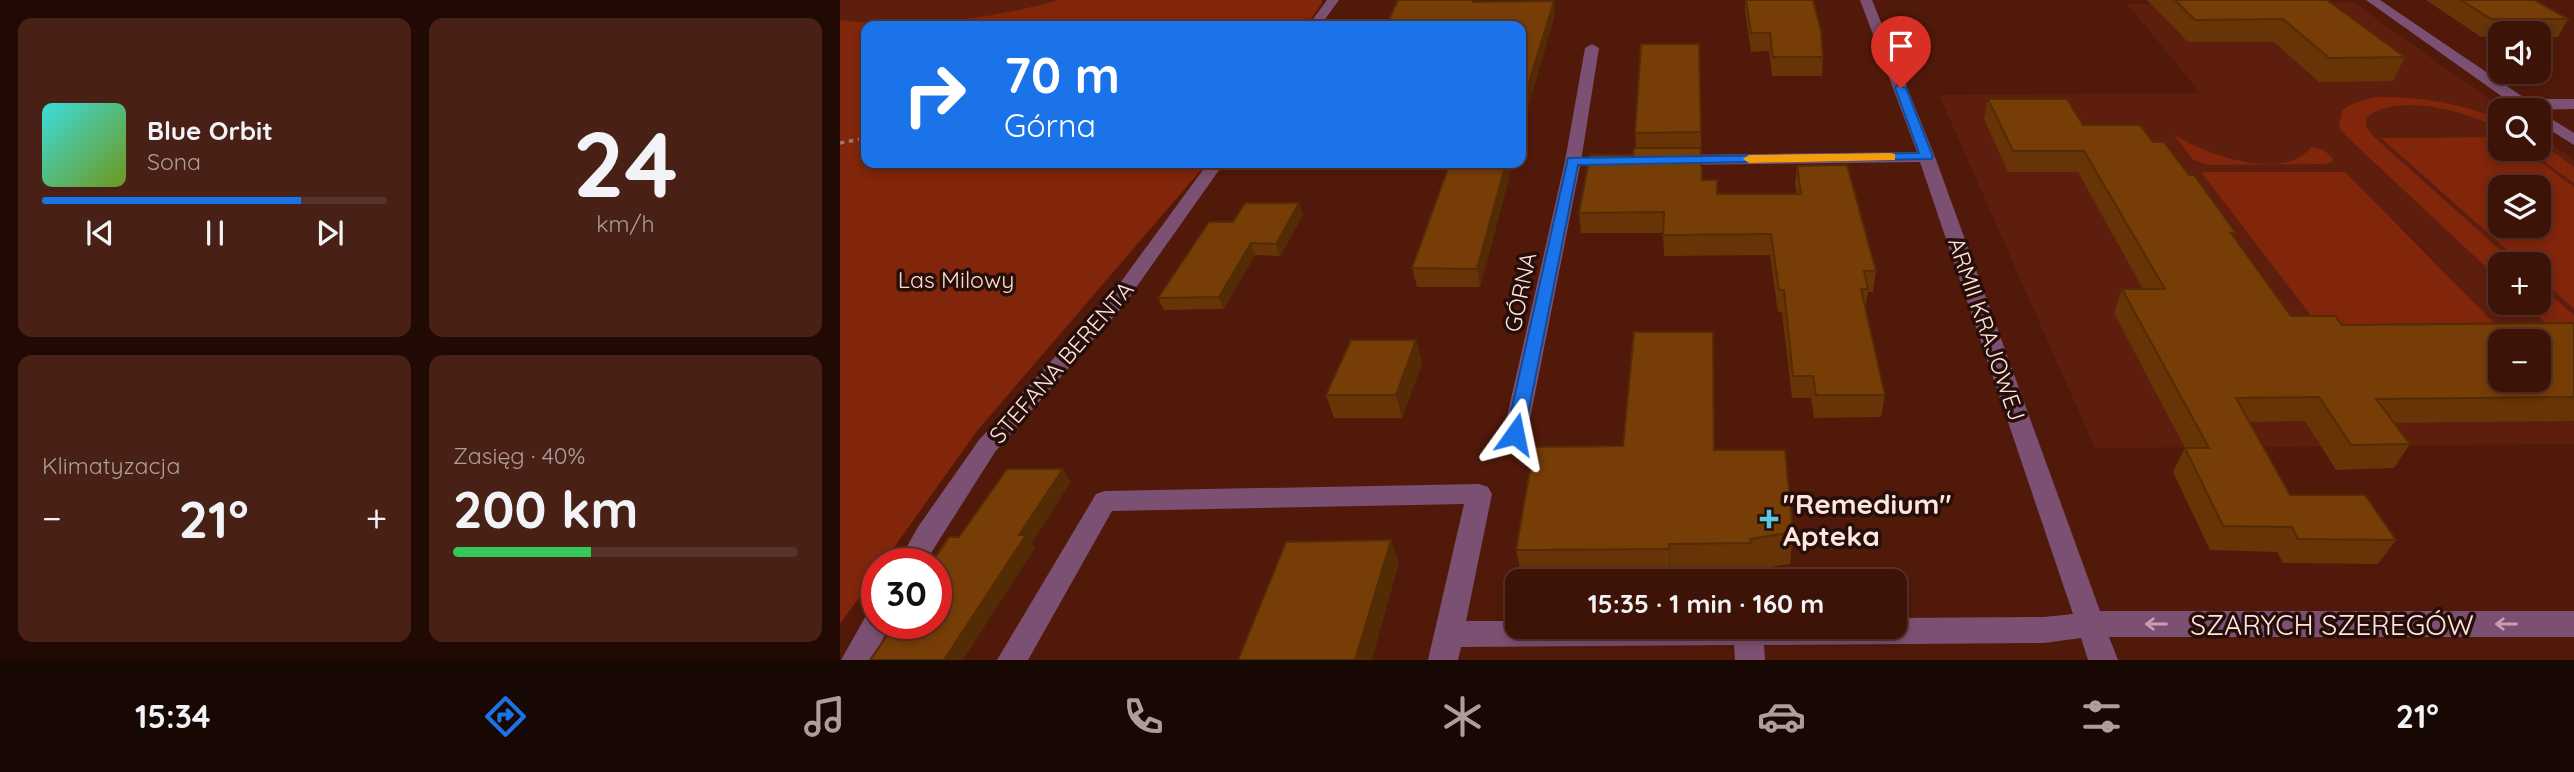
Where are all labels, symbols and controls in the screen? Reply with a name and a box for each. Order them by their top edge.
pin [1871,16,1931,88]
map controls [2488,21,2551,392]
button: sound [2488,21,2551,84]
icon: arrive [1882,27,1920,65]
text: 70 m [1004,44,1120,105]
icon: right [889,49,980,140]
button: search [2488,98,2551,161]
text: Górna [1004,105,1096,145]
text: 24 [573,106,678,220]
text: Blue Orbit [147,114,273,147]
text: Sona [147,147,201,176]
button: layers [2488,175,2551,238]
text: km/h [596,209,655,238]
icon: previous [81,214,119,252]
icon: pause [196,214,234,252]
icon: next [311,214,349,252]
street label: ARMII KRAJOWEJ [1942,234,2032,424]
street label: GÓRNA [1497,249,1543,334]
button: + [2488,252,2551,315]
park label: Las Milowy [898,265,1014,294]
street label: STEFANA BERENTA [983,275,1140,449]
button: − [2488,329,2551,392]
position arrow [1478,397,1552,471]
text: Zasięg · 40% [453,441,585,470]
text: Klimatyzacja [42,451,181,480]
text: 200 km [453,476,639,541]
text: 21° [179,486,249,551]
place label: "Remedium" Apteka [1783,486,1951,553]
text: − [42,494,62,542]
text: + [366,494,387,542]
marker: "Remedium" Apteka [1761,511,1777,527]
speed limit sign: 30 [861,548,952,639]
text: 15:35 · 1 min · 160 m [1588,587,1824,620]
street label: SZARYCH SZEREGÓW [2190,607,2474,642]
one-way arrow [2145,617,2168,631]
one-way arrow [2495,617,2518,631]
icon: directions [481,692,530,741]
icon: music [800,692,849,741]
icon: phone [1119,692,1168,741]
icon: climate [1438,692,1487,741]
icon: car [1757,692,1806,741]
icon: filters [2077,692,2126,741]
text: 15:34 [135,696,211,736]
text: 21° [2396,696,2439,736]

